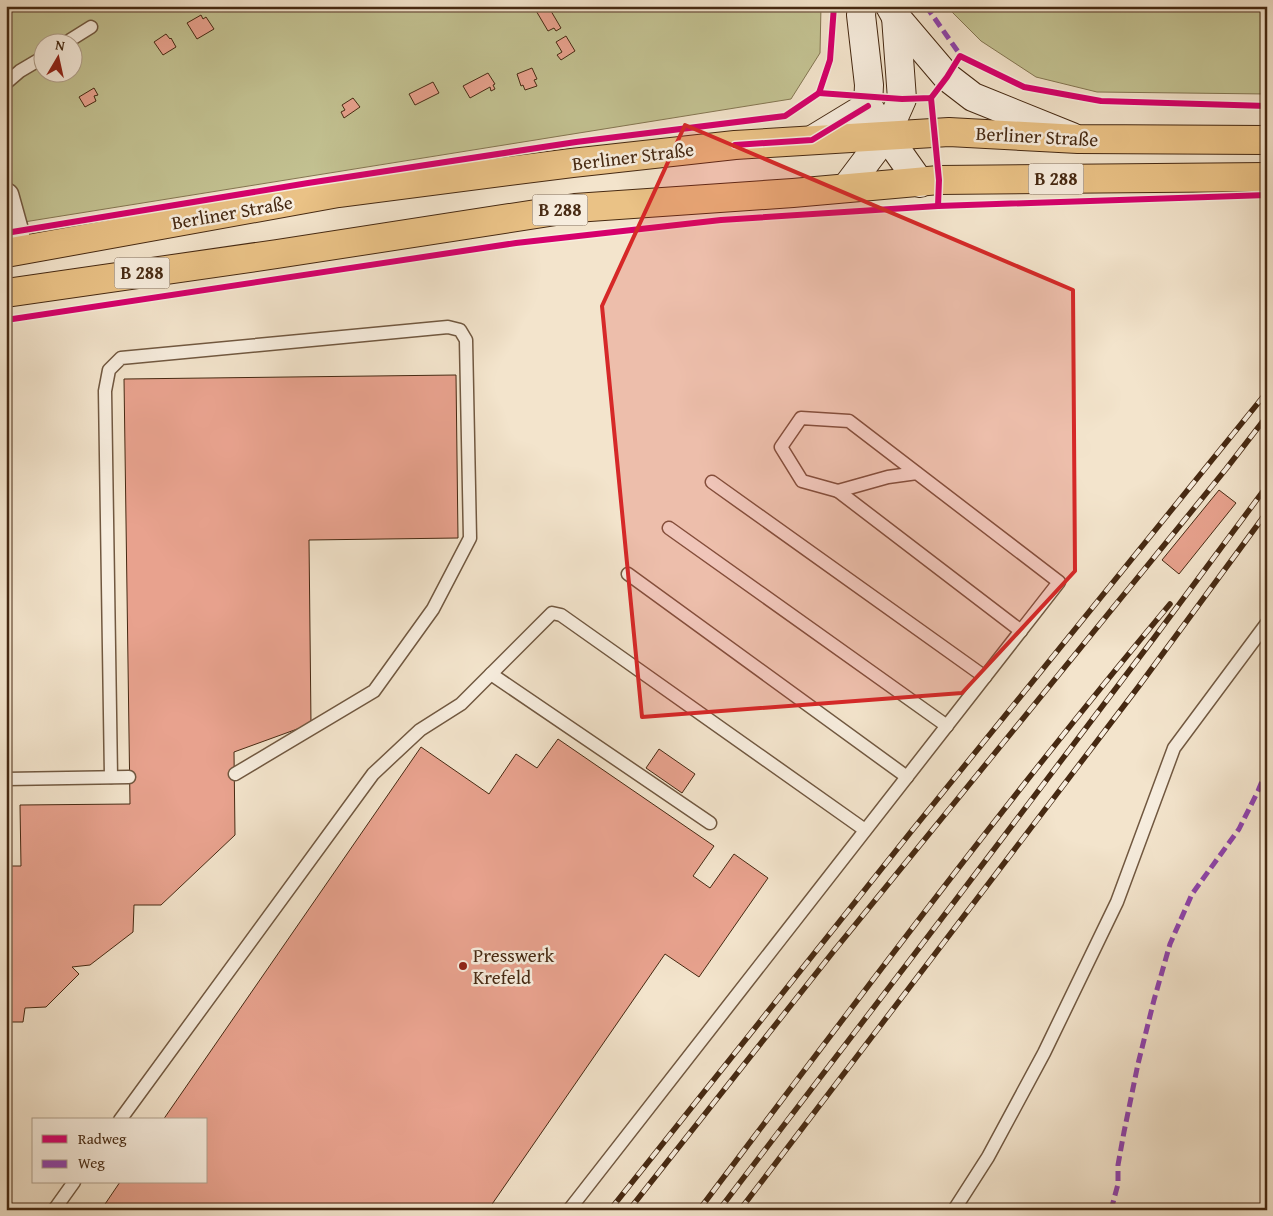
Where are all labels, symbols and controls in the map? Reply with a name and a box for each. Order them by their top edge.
north arrow [32,32,82,82]
text: N [54,35,67,56]
street label: Berliner Straße [975,119,1099,153]
street label: Berliner Straße [571,135,696,177]
road number: B 288 [1028,163,1084,194]
street label: Berliner Straße [169,188,295,236]
road number: B 288 [532,194,588,226]
road number: B 288 [114,258,170,288]
place label: Presswerk Krefeld [473,941,555,991]
marker: Presswerk Krefeld [457,960,469,972]
legend [32,1118,208,1184]
text: Radweg [78,1128,127,1149]
text: Weg [78,1152,105,1173]

